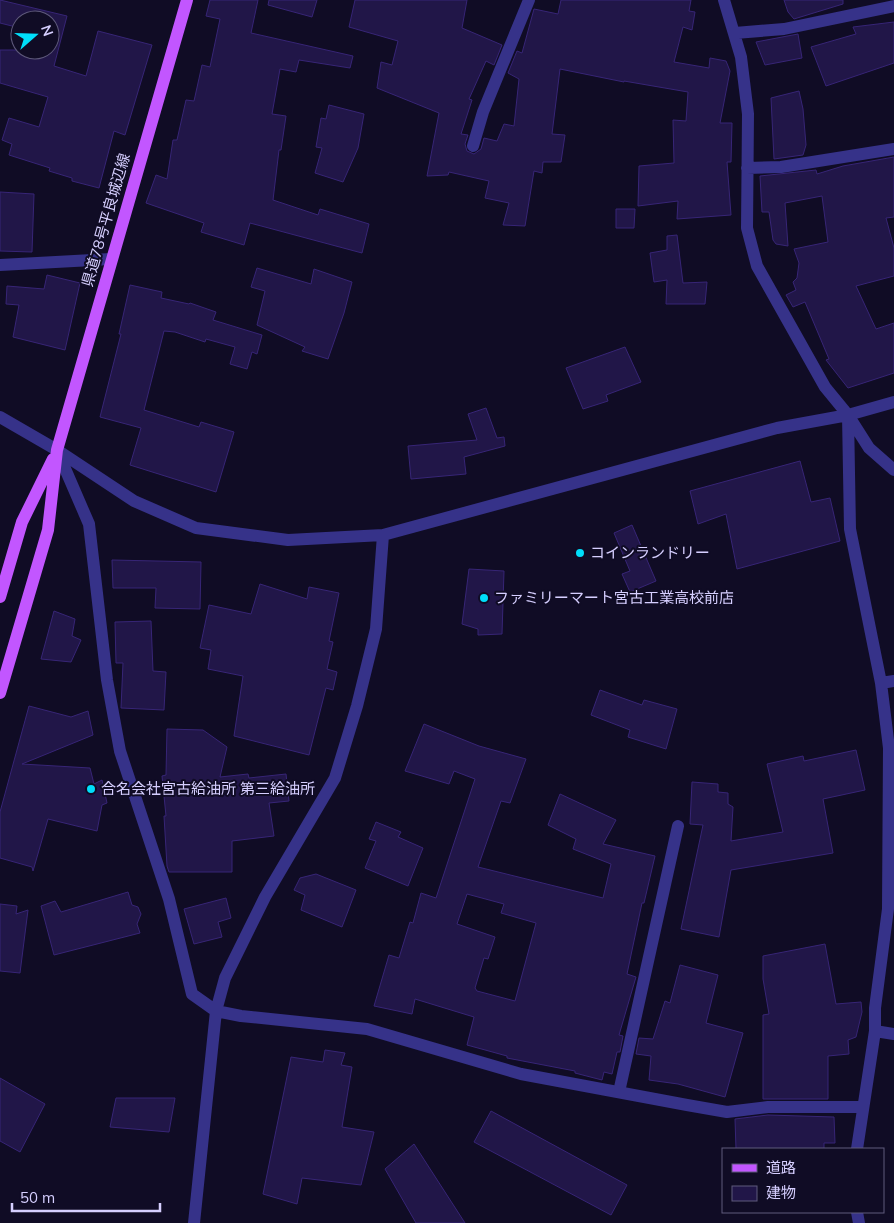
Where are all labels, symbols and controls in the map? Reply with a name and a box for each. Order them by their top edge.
north arrow [10,10,60,60]
text: N [37,23,57,39]
street label: 県道78号平良城辺線 [77,151,134,289]
place label: コインランドリー [590,543,710,562]
marker: コインランドリー [574,547,586,559]
place label: ファミリーマート宮古工業高校前店 [494,588,734,607]
marker: ファミリーマート宮古工業高校前店 [478,592,490,604]
place label: 合名会社宮古給油所 第三給油所 [101,779,315,798]
marker: 合名会社宮古給油所 第三給油所 [85,783,97,795]
legend [722,1148,884,1213]
text: 道路 [766,1158,796,1177]
scale bar [12,1180,160,1212]
text: 建物 [766,1183,796,1202]
text: 50 m [20,1188,55,1207]

